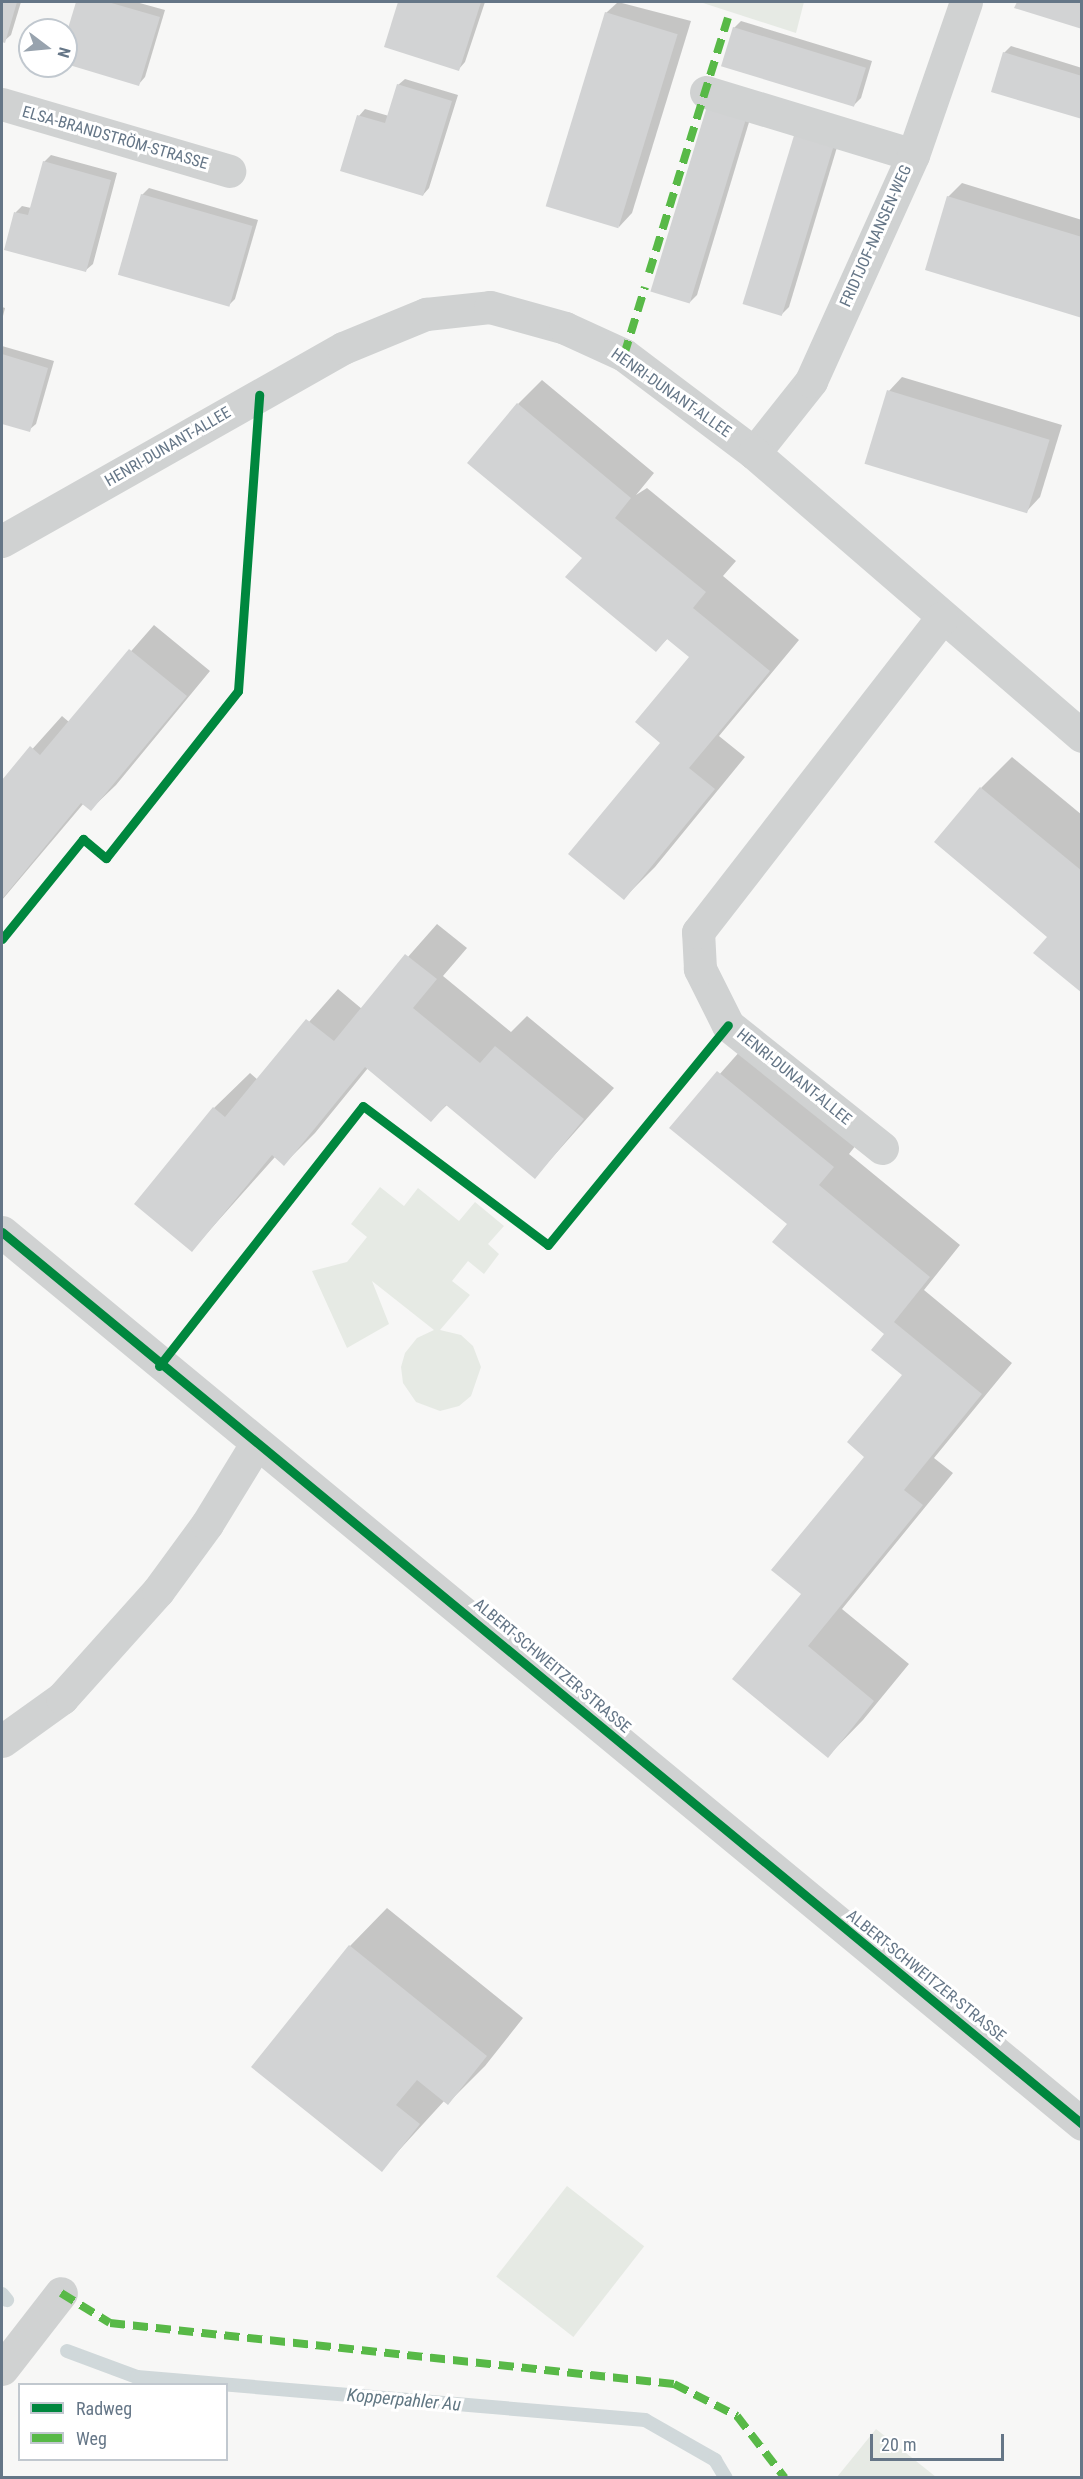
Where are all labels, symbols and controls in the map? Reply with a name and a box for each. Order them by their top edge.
north arrow [18,18,78,78]
text: N [53,45,74,60]
street label: ELSA-BRANDSTRÖM-STRASSE [20,102,210,174]
street label: FRIDTJOF-NANSEN-WEG [836,162,916,310]
street label: HENRI-DUNANT-ALLEE [607,344,735,442]
street label: HENRI-DUNANT-ALLEE [102,403,234,491]
street label: HENRI-DUNANT-ALLEE [733,1025,855,1129]
street label: ALBERT-SCHWEITZER-STRASSE [470,1595,634,1737]
street label: ALBERT-SCHWEITZER-STRASSE [843,1906,1009,2046]
legend [18,2383,228,2461]
water label: Kopperpahler Au [346,2384,462,2416]
text: Radweg [76,2398,132,2419]
scale bar [873,2422,1006,2460]
text: Weg [76,2428,107,2449]
text: 20 m [881,2434,916,2455]

